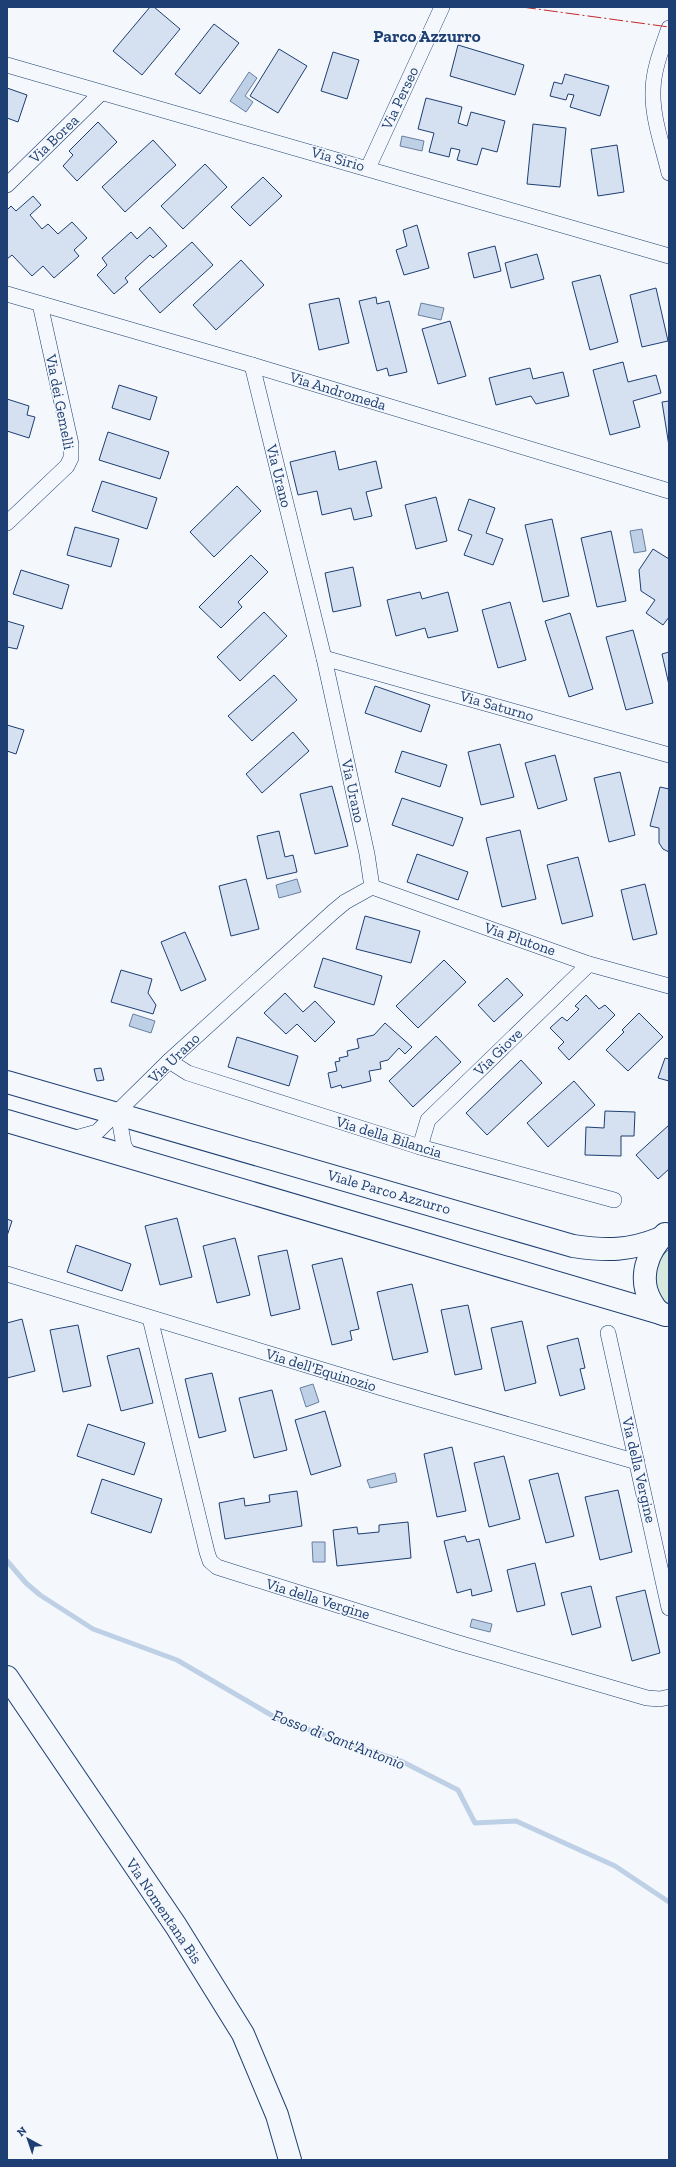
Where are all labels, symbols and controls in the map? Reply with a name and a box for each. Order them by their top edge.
district label: Parco Azzurro [373,26,481,46]
street label: Via Perseo [377,63,422,133]
street label: Via Borea [25,111,82,168]
street label: Via Sirio [308,143,367,175]
street label: Via dei Gemelli [42,352,78,451]
street label: Via Andromeda [287,368,388,414]
street label: Via Urano [262,442,296,510]
street label: Via Saturno [457,687,536,725]
street label: Via Urano [337,757,369,825]
street label: Via Plutone [481,918,558,960]
street label: Via Giove [469,1024,526,1080]
street label: Via Urano [144,1029,204,1088]
street label: Via della Bilancia [333,1112,444,1162]
street label: Viale Parco Azzurro [324,1166,453,1218]
street label: Via dell'Equinozio [262,1344,379,1395]
street label: Via della Vergine [618,1414,660,1525]
street label: Via della Vergine [263,1574,372,1623]
water label: Fosso di Sant'Antonio [270,1705,408,1774]
street label: Via Nomentana Bis [122,1854,206,1967]
north arrow [8,2119,48,2159]
text: N [15,2124,30,2139]

